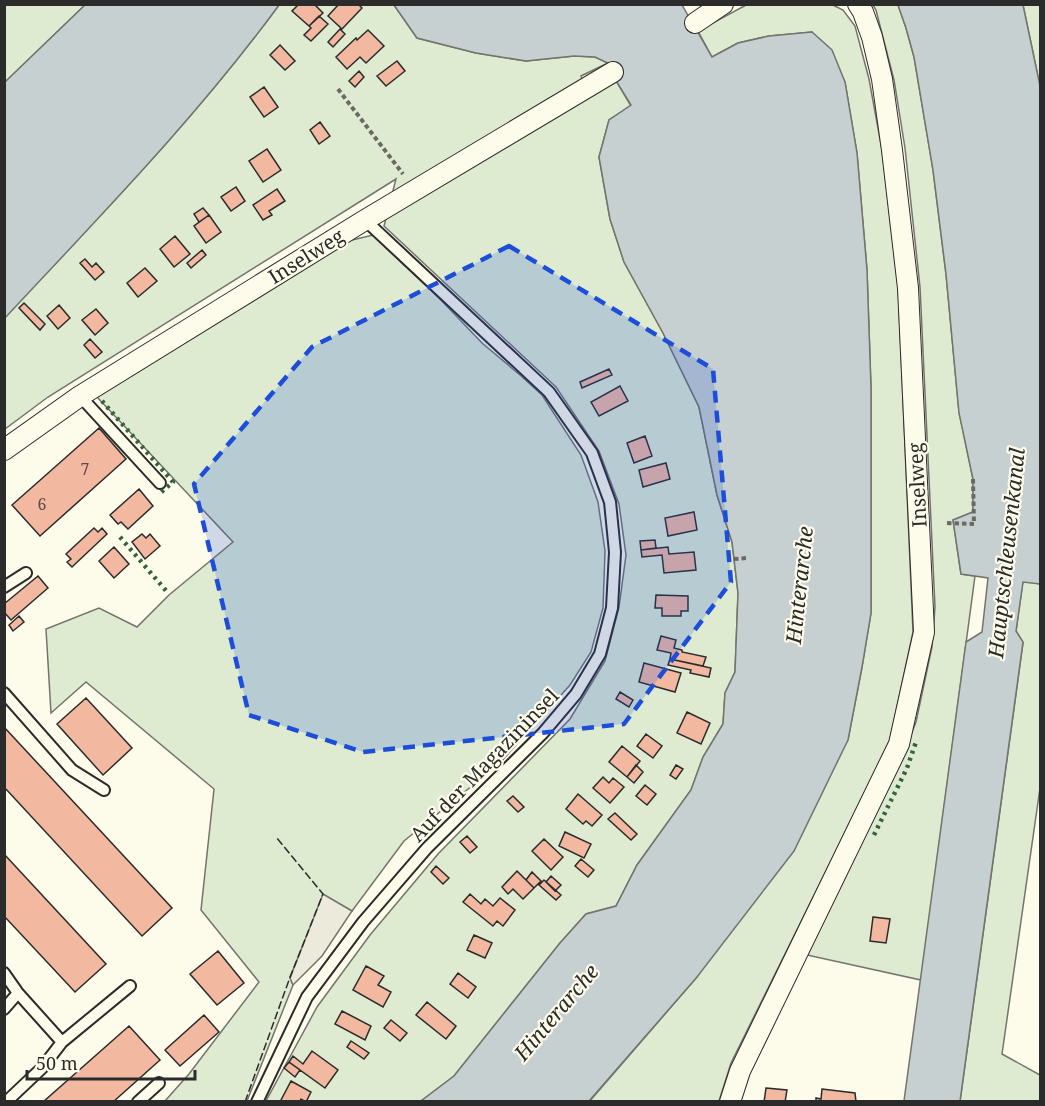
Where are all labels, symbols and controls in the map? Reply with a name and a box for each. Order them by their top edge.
street label: Inselweg [263,222,349,290]
street label: Inselweg [901,442,933,528]
water label: Hauptschleusenkanal [981,446,1031,660]
house number: 7 [81,458,90,480]
house number: 6 [38,493,47,515]
water label: Hinterarche [779,525,819,646]
street label: Auf der Magazininsel [404,682,564,848]
water label: Hinterarche [507,958,605,1067]
scale bar [27,1043,195,1081]
text: 50 m [36,1051,78,1075]

